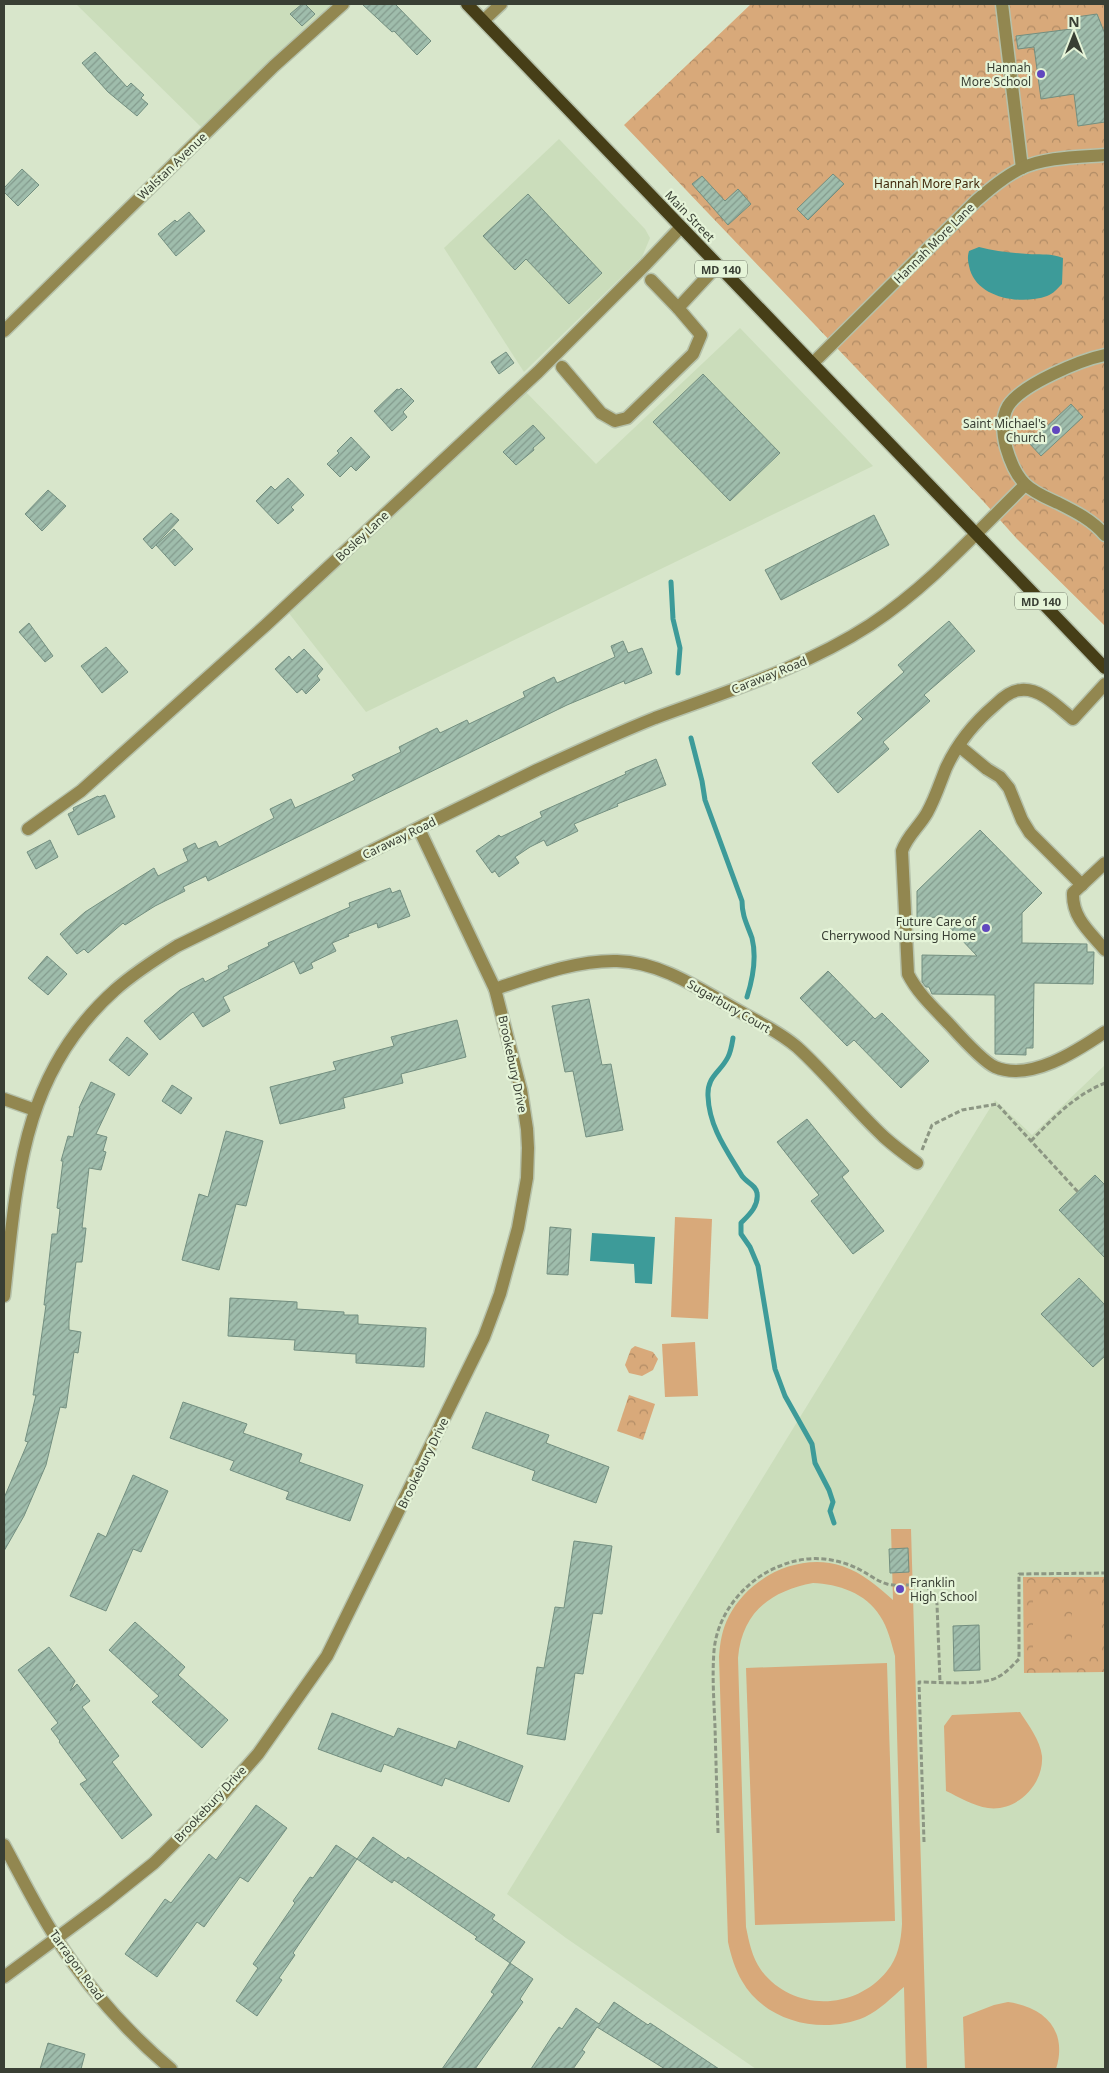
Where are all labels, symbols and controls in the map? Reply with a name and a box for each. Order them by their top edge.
north arrow [1049,10,1099,60]
text: N [1068,12,1080,31]
place label: Hannah More School [961,59,1031,90]
marker: Hannah More School [1035,68,1047,80]
street label: Walstan Avenue [134,128,211,203]
park label: Hannah More Park [874,175,980,192]
street label: Main Street [661,187,719,246]
street label: Hannah More Lane [890,199,978,287]
road number: MD 140 [695,260,747,278]
place label: Saint Michael's Church [963,415,1046,446]
marker: Saint Michael's Church [1050,424,1062,436]
street label: Bosley Lane [332,507,392,565]
road number: MD 140 [1015,592,1067,610]
street label: Caraway Road [729,652,809,698]
street label: Caraway Road [359,813,439,863]
place label: Future Care of Cherrywood Nursing Home [821,913,977,944]
marker: Future Care of Cherrywood Nursing Home [980,922,992,934]
street label: Sugarbury Court [684,975,774,1037]
street label: Brookebury Drive [494,1014,532,1114]
street label: Brookebury Drive [394,1415,452,1511]
place label: Franklin High School [910,1574,977,1605]
marker: Franklin High School [894,1583,906,1595]
street label: Brookebury Drive [170,1762,250,1846]
street label: Tarragon Road [46,1926,108,2004]

